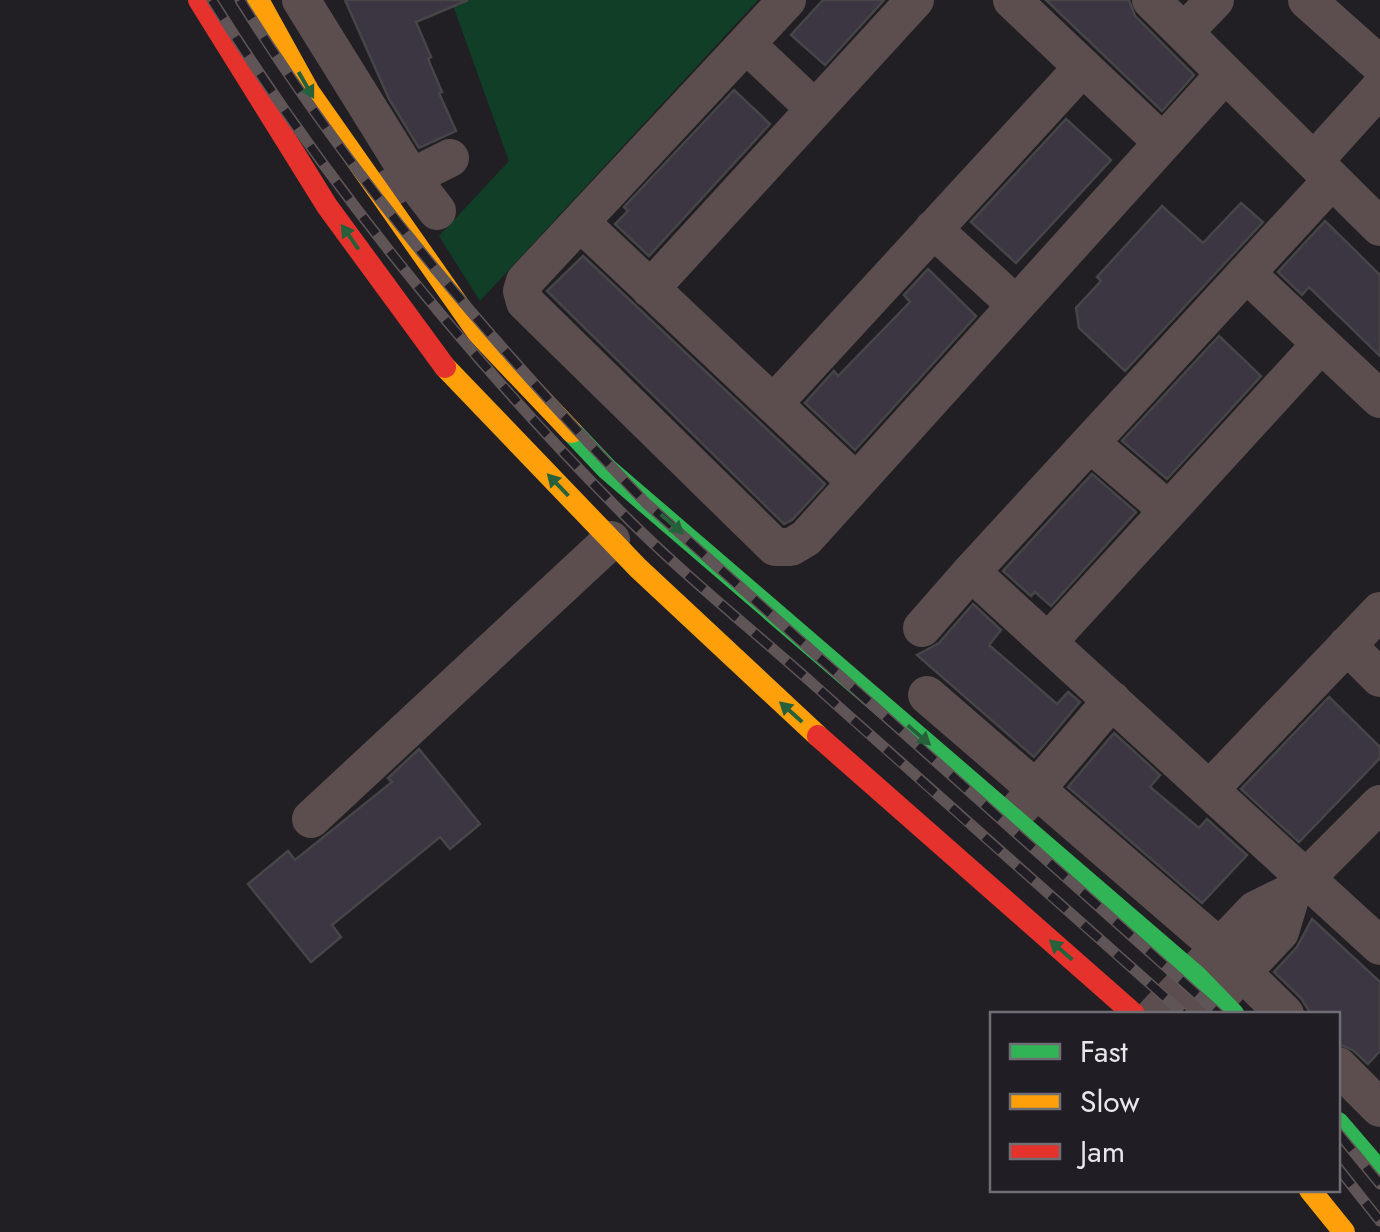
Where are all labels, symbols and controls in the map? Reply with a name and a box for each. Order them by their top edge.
one-way arrow [296,71,314,99]
one-way arrow [341,224,360,251]
one-way arrow [547,474,570,498]
one-way arrow [659,513,684,535]
one-way arrow [779,701,803,724]
one-way arrow [906,723,931,745]
one-way arrow [1049,939,1073,962]
legend [990,1012,1340,1192]
text: Fast [1080,1030,1129,1073]
text: Slow [1080,1080,1140,1123]
text: Jam [1076,1130,1125,1173]

